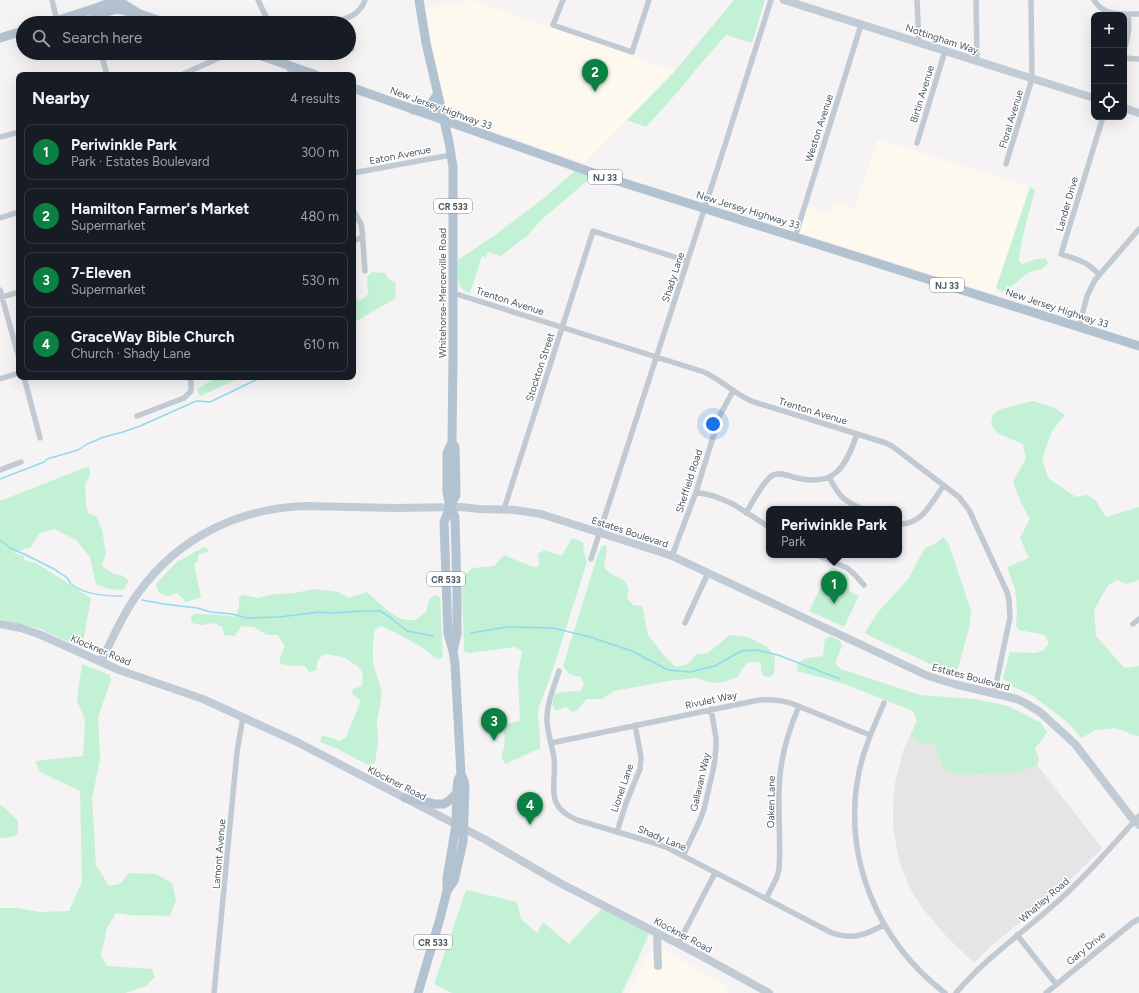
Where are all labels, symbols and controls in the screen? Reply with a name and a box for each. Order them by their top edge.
map controls [1091,12,1127,120]
button: + [1091,12,1127,48]
search box [16,16,356,60]
street label: Nottingham Way [904,21,981,57]
icon: search [30,27,52,49]
text: Search here [62,29,142,47]
button: − [1091,48,1127,84]
pin: 2 [582,59,608,92]
street label: Birtin Avenue [907,63,937,124]
street label: New Jersey Highway 33 [388,83,494,133]
button: locate [1091,84,1127,120]
text: Nearby [32,88,90,108]
street label: Floral Avenue [996,88,1026,150]
text: 4 results [290,91,340,106]
street label: Weston Avenue [802,92,836,164]
text: Periwinkle Park [71,136,177,154]
street label: Eaton Avenue [368,143,432,167]
text: 1 [43,145,49,160]
text: 300 m [301,145,339,160]
text: Park · Estates Boulevard [71,154,210,169]
road number: NJ 33 [588,170,622,184]
street label: Lander Drive [1053,175,1081,233]
street label: New Jersey Highway 33 [695,188,801,232]
road number: CR 533 [434,199,472,213]
text: Hamilton Farmer's Market [71,200,249,218]
text: 2 [42,209,50,224]
text: 480 m [300,209,339,224]
text: Supermarket [71,218,146,233]
street label: Whitehorse-Mercerville Road [436,228,449,358]
street label: Shady Lane [659,250,687,304]
text: 7-Eleven [71,264,131,282]
text: 3 [42,273,50,288]
text: 530 m [302,273,339,288]
road number: NJ 33 [930,278,964,292]
text: Supermarket [71,282,146,297]
street label: Trenton Avenue [474,284,546,318]
street label: New Jersey Highway 33 [1004,285,1110,331]
text: GraceWay Bible Church [71,328,234,346]
street label: Stockton Street [523,331,557,403]
text: 4 [42,337,50,352]
text: 610 m [304,337,339,352]
text: Church · Shady Lane [71,346,191,361]
street label: Trenton Avenue [777,394,849,428]
your location [703,414,723,434]
street label: Sheffield Road [673,448,705,514]
popup [766,506,902,558]
street label: Estates Boulevard [590,513,670,551]
text: Periwinkle Park [781,516,887,534]
text: Park [781,534,806,549]
pin: 1 [821,571,847,604]
road number: CR 533 [427,572,465,586]
street label: Klockner Road [69,631,133,669]
street label: Estates Boulevard [931,660,1012,694]
street label: Rivulet Way [684,688,739,712]
pin: 3 [481,708,507,741]
street label: Gallavan Way [687,751,713,813]
street label: Lionel Lane [608,762,637,814]
street label: Klockner Road [365,763,429,803]
street label: Oaken Lane [764,775,778,828]
pin: 4 [517,792,543,825]
street label: Lamont Avenue [209,818,229,890]
street label: Shady Lane [636,822,689,854]
street label: Whatley Road [1016,875,1072,925]
street label: Klockner Road [652,914,715,956]
street label: Gary Drive [1064,928,1109,968]
road number: CR 533 [414,935,452,949]

